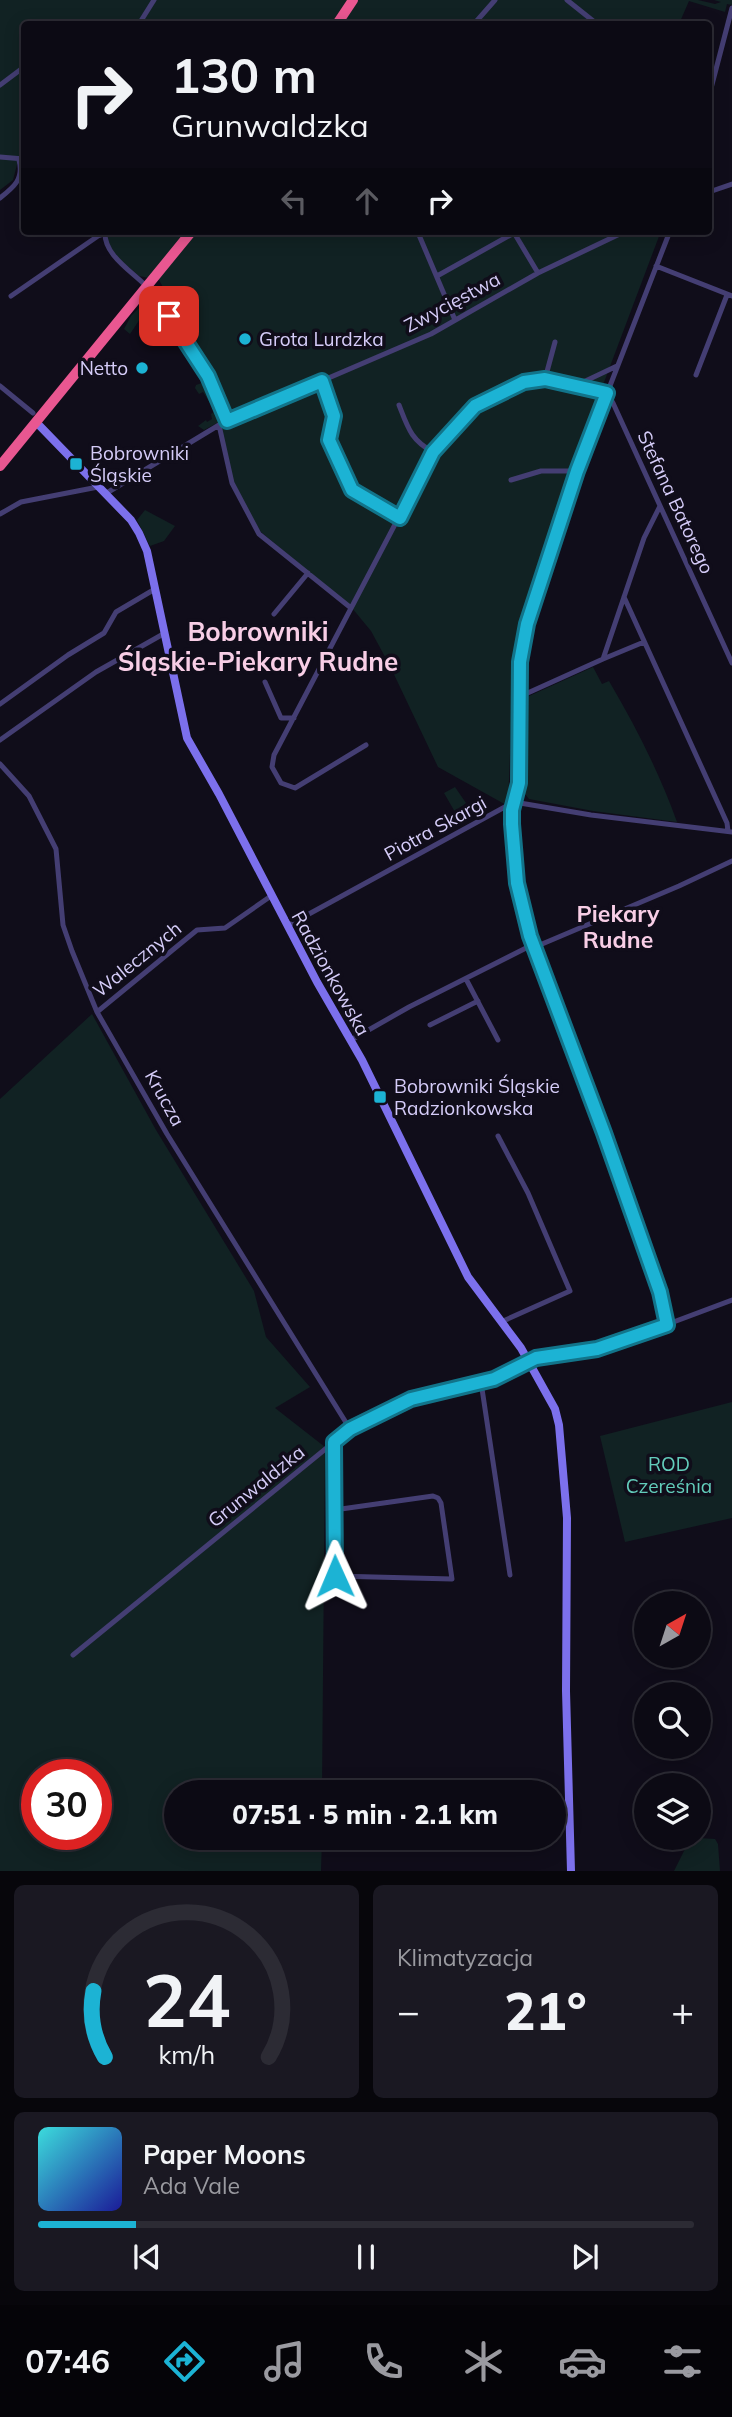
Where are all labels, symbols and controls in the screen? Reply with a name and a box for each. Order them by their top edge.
text: 130 m [171,44,317,105]
icon: right [56,49,147,140]
text: Grunwaldzka [171,105,369,145]
icon: left [275,182,313,220]
icon: ahead [348,182,386,220]
icon: right [421,182,459,220]
street label: Zwycięstwa [400,267,504,337]
pin [139,286,199,346]
icon: arrive [150,297,188,335]
place label: Grota Lurdzka [259,327,384,351]
marker: Grota Lurdzka [237,331,253,347]
place label: Netto [80,356,128,380]
marker: Netto [134,360,150,376]
street label: Stefana Batorego [632,427,720,577]
place label: Bobrowniki Śląskie [90,441,189,487]
marker: Bobrowniki Śląskie [68,456,84,472]
district label: Bobrowniki Śląskie-Piekary Rudne [118,615,398,678]
street label: Piotra Skargi [380,790,490,866]
district label: Piekary Rudne [577,899,660,954]
street label: Radzionkowska [287,906,375,1040]
street label: Walecznych [88,916,186,1002]
street label: Krucza [140,1066,190,1130]
place label: Bobrowniki Śląskie Radzionkowska [394,1074,560,1120]
marker: Bobrowniki Śląskie Radzionkowska [372,1089,388,1105]
street label: Grunwaldzka [203,1440,309,1532]
park label: ROD Czereśnia [626,1452,712,1498]
position arrow [298,1539,372,1613]
north arrow [634,1591,710,1668]
map controls [634,1591,711,1850]
button: search [634,1682,711,1759]
speed limit sign: 30 [21,1759,112,1850]
button: layers [634,1773,711,1850]
text: 07:51 · 5 min · 2.1 km [232,1798,498,1831]
text: Klimatyzacja [397,1943,533,1972]
text: 24 [143,1955,230,2046]
text: 21° [504,1978,587,2043]
text: − [397,1987,420,2035]
text: + [671,1987,694,2035]
text: km/h [158,2039,215,2070]
text: Paper Moons [143,2138,306,2171]
text: Ada Vale [143,2171,240,2200]
icon: previous [128,2238,166,2276]
icon: pause [347,2238,385,2276]
icon: next [566,2238,604,2276]
icon: directions [160,2337,209,2386]
icon: music [260,2337,309,2386]
icon: phone [359,2337,408,2386]
icon: climate [459,2337,508,2386]
icon: car [558,2337,607,2386]
icon: filters [658,2337,707,2386]
text: 07:46 [25,2341,110,2381]

